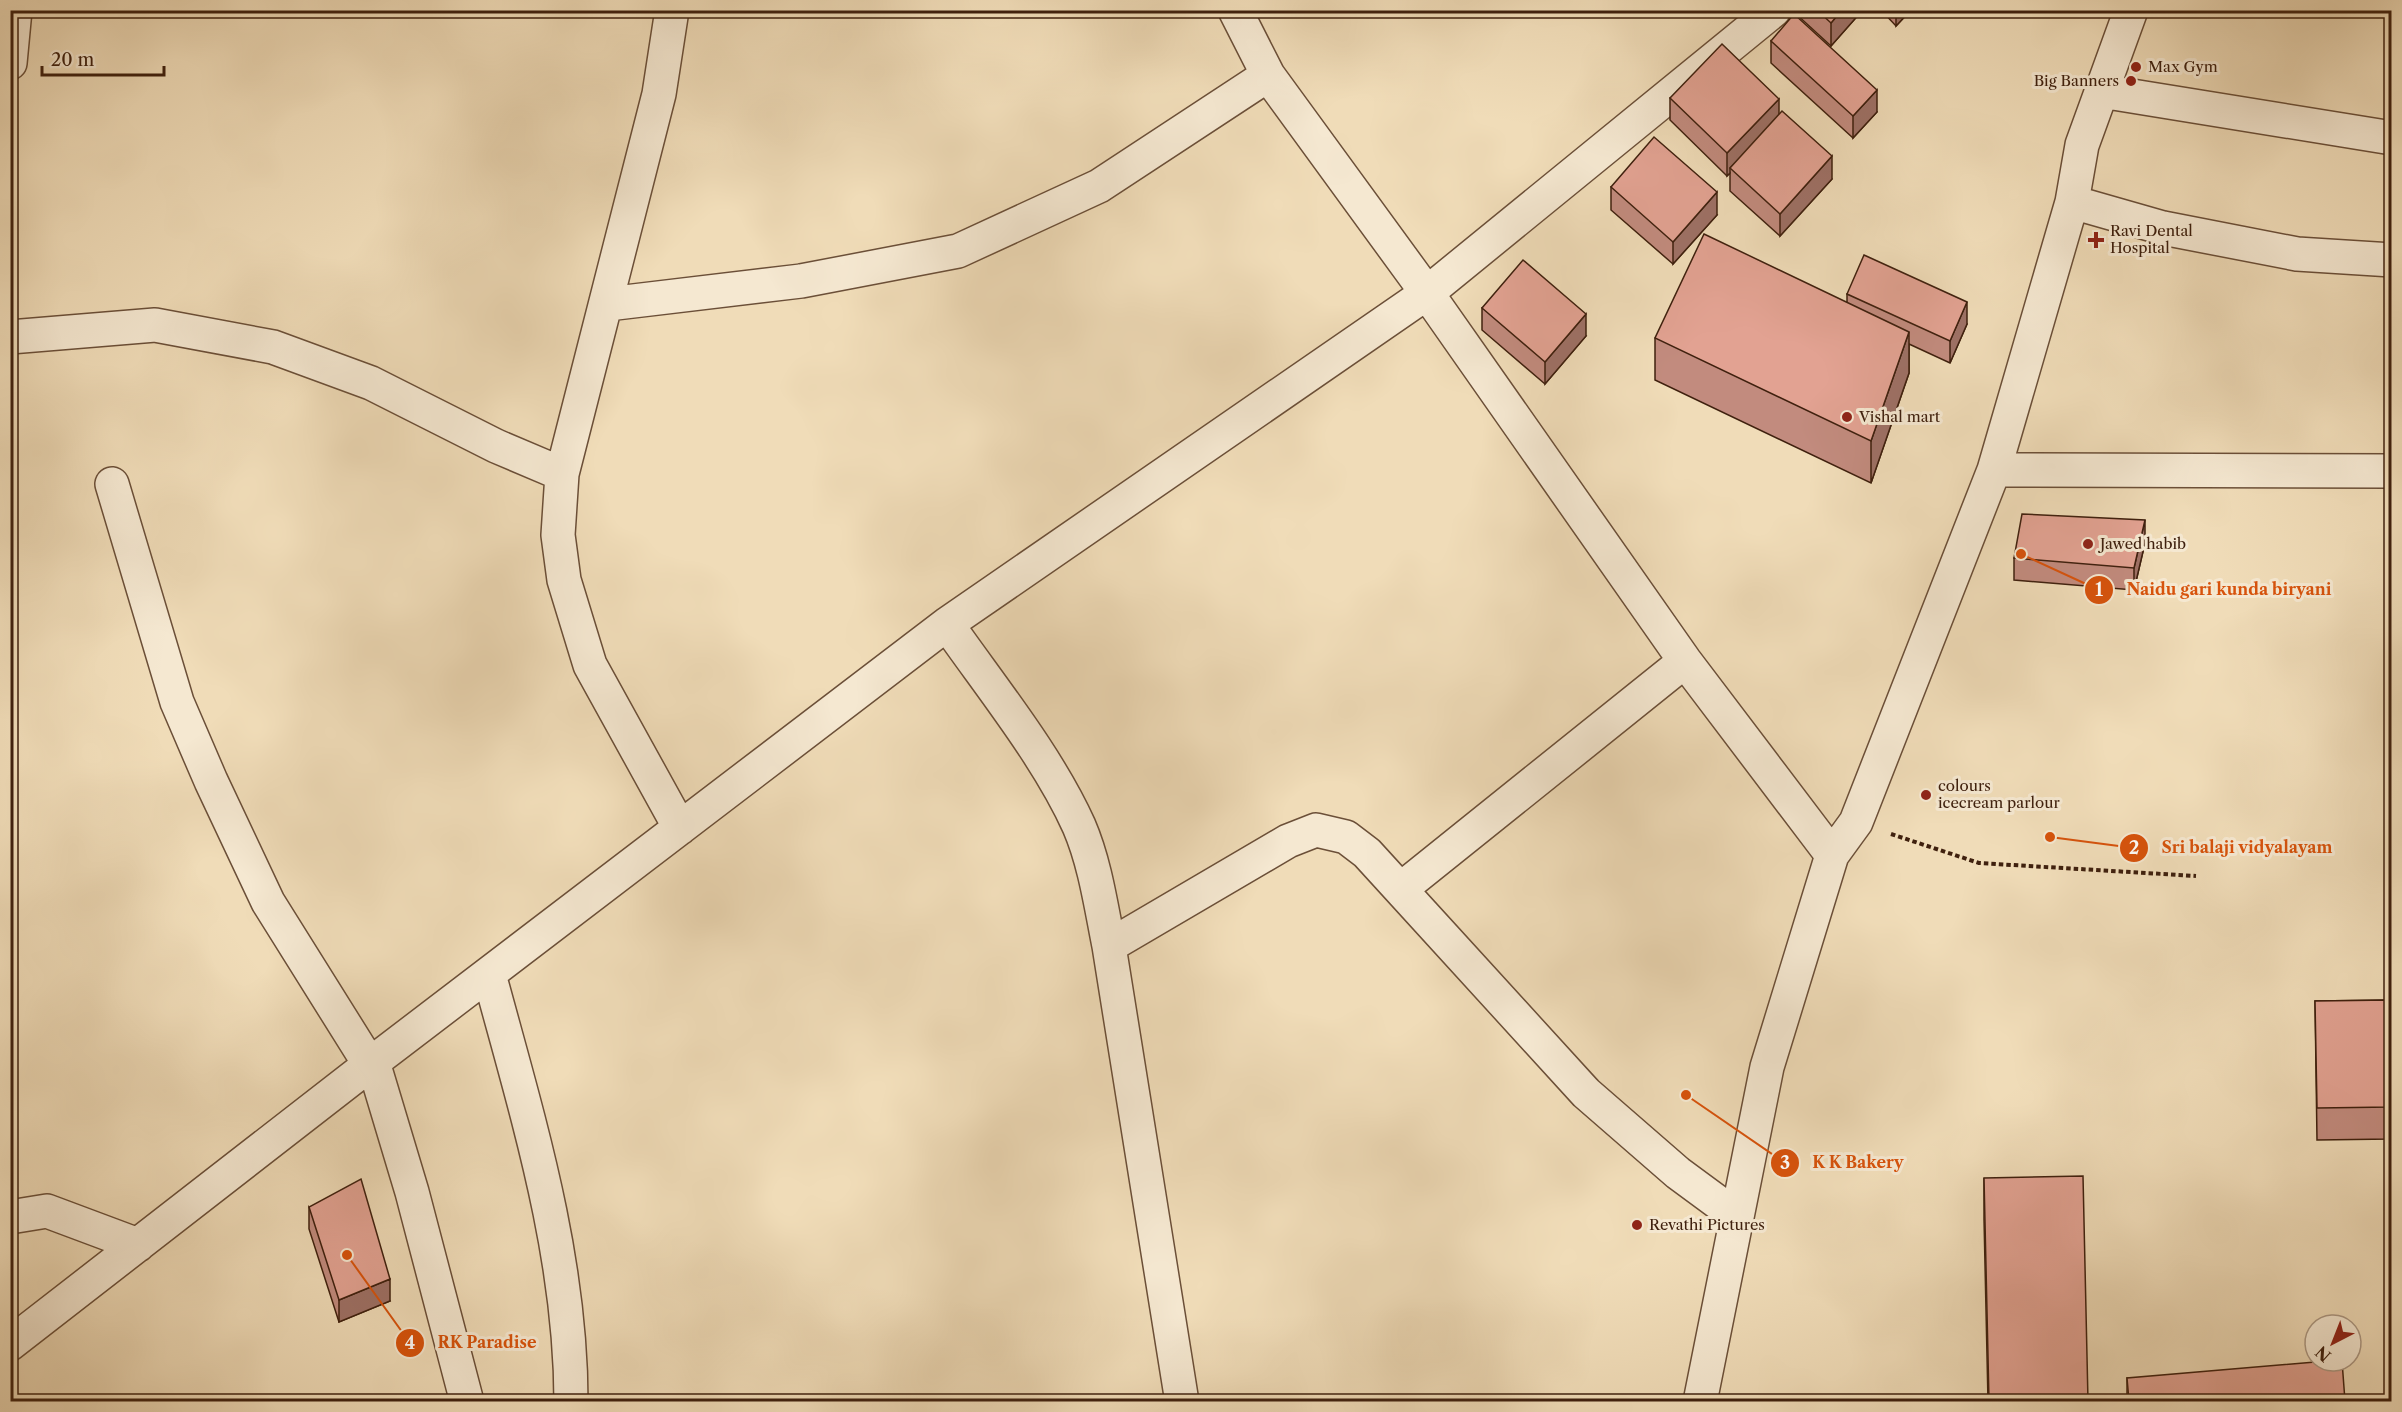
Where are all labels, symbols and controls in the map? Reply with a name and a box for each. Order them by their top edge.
scale bar [42,39,164,77]
text: 20 m [51,49,95,71]
place label: Max Gym [2148,57,2218,76]
marker: Max Gym [2129,60,2143,74]
place label: Big Banners [2034,71,2119,90]
marker: Big Banners [2124,74,2138,88]
place label: Ravi Dental Hospital [2110,221,2193,257]
marker: Ravi Dental Hospital [2087,231,2105,249]
place label: Vishal mart [1858,407,1941,426]
marker: Vishal mart [1840,410,1854,424]
place label: Jawed habib [2098,534,2186,553]
marker: Jawed habib [2081,537,2095,551]
callout: Naidu gari kunda biryani [2084,573,2343,607]
text: 1 [2095,579,2103,601]
text: Naidu gari kunda biryani [2127,579,2332,599]
place label: colours icecream parlour [1938,776,2060,812]
marker: colours icecream parlour [1919,788,1933,802]
callout: Sri balaji vidyalayam [2119,831,2345,865]
text: 2 [2129,837,2139,859]
text: Sri balaji vidyalayam [2162,837,2333,857]
callout: K K Bakery [1770,1146,1916,1180]
text: 3 [1780,1152,1790,1174]
text: K K Bakery [1812,1152,1905,1172]
place label: Revathi Pictures [1649,1215,1765,1234]
marker: Revathi Pictures [1630,1218,1644,1232]
north arrow [2303,1313,2363,1373]
callout: RK Paradise [395,1326,548,1360]
text: 4 [405,1332,415,1354]
text: RK Paradise [438,1332,537,1352]
text: N [2311,1342,2335,1366]

